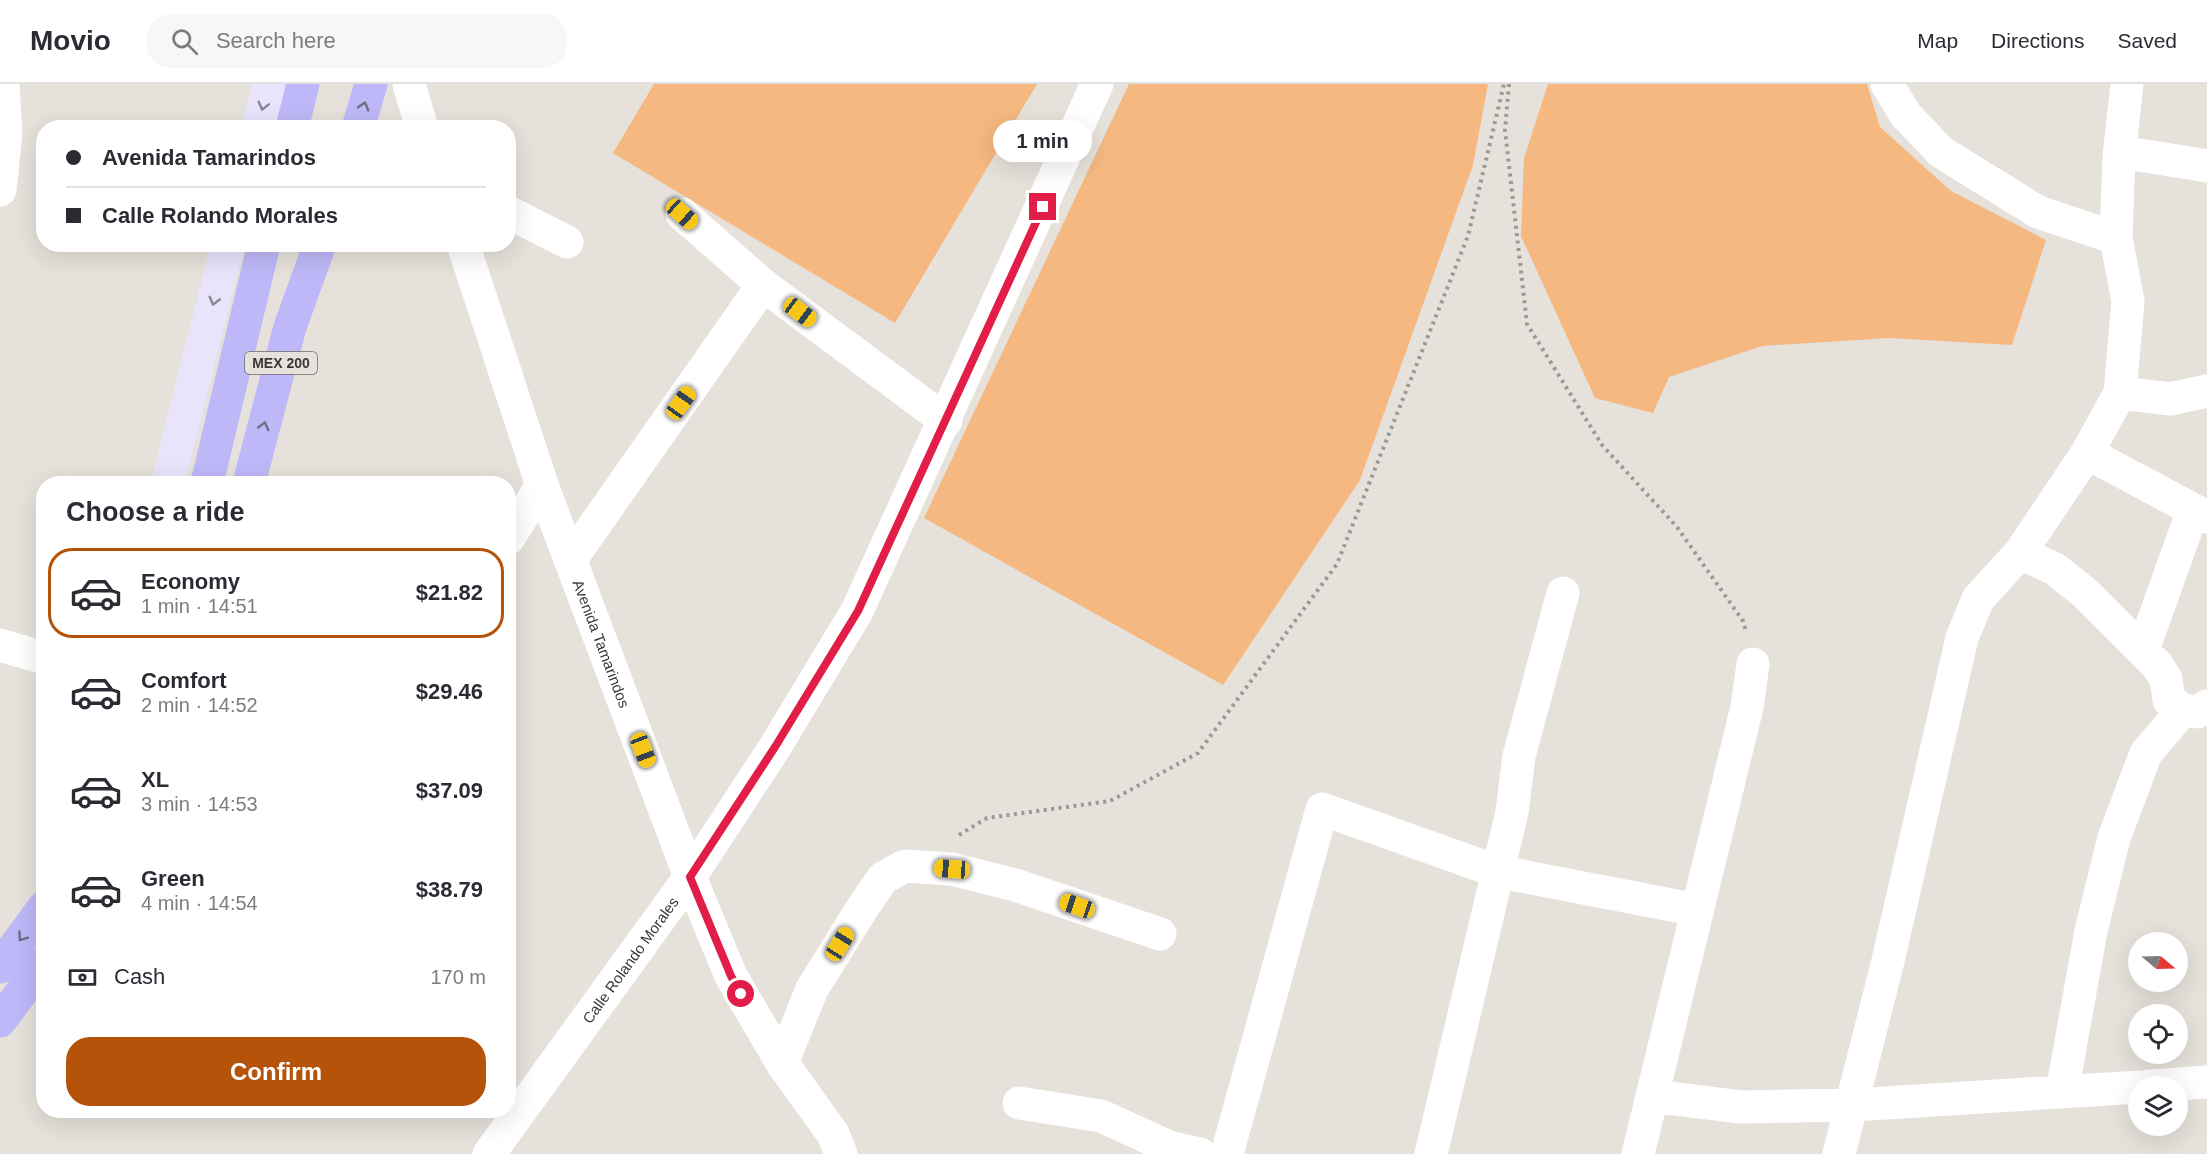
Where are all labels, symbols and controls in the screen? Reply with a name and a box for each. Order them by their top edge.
search box [147,14,567,68]
text: Movio [30,25,111,56]
icon: search [168,25,201,58]
text: Search here [216,28,336,53]
text: Map [1917,29,1958,52]
text: Directions [1991,29,2084,52]
text: Saved [2117,29,2177,52]
one-way arrow [258,100,270,111]
one-way arrow [357,101,369,112]
callout: 1 min [994,120,1092,162]
text: 1 min [1016,130,1069,152]
text: Avenida Tamarindos [102,145,316,170]
route end [1029,193,1056,220]
car [663,195,701,233]
text: Calle Rolando Morales [102,203,338,228]
car [780,294,820,330]
one-way arrow [208,296,221,306]
road number: MEX 200 [245,352,317,374]
car [663,383,699,423]
one-way arrow [257,422,269,432]
text: Choose a ride [66,497,245,527]
icon: car [69,566,123,620]
text: Economy [141,569,240,594]
street label: Avenida Tamarindos [570,577,634,710]
text: $21.82 [416,580,483,605]
text: 1 min · 14:51 [141,595,258,617]
icon: car [69,665,123,719]
text: Comfort [141,668,227,693]
text: $29.46 [416,679,483,704]
text: 2 min · 14:52 [141,694,258,716]
car [628,730,658,770]
icon: car [69,764,123,818]
text: XL [141,767,169,792]
text: $37.09 [416,778,483,803]
text: 3 min · 14:53 [141,793,258,815]
car [933,859,971,879]
icon: car [69,863,123,917]
text: Green [141,866,205,891]
text: $38.79 [416,877,483,902]
text: 4 min · 14:54 [141,892,258,914]
car [1057,892,1097,920]
street label: Calle Rolando Morales [578,893,681,1026]
car [823,924,857,964]
one-way arrow [18,930,29,941]
north arrow [2128,932,2188,992]
map controls [2128,932,2188,1136]
icon: cash [66,961,99,994]
text: Cash [114,964,165,989]
text: 170 m [430,966,486,988]
route start [727,980,754,1007]
button: locate [2128,1004,2188,1064]
button: Confirm [66,1037,486,1106]
button: layers [2128,1076,2188,1136]

